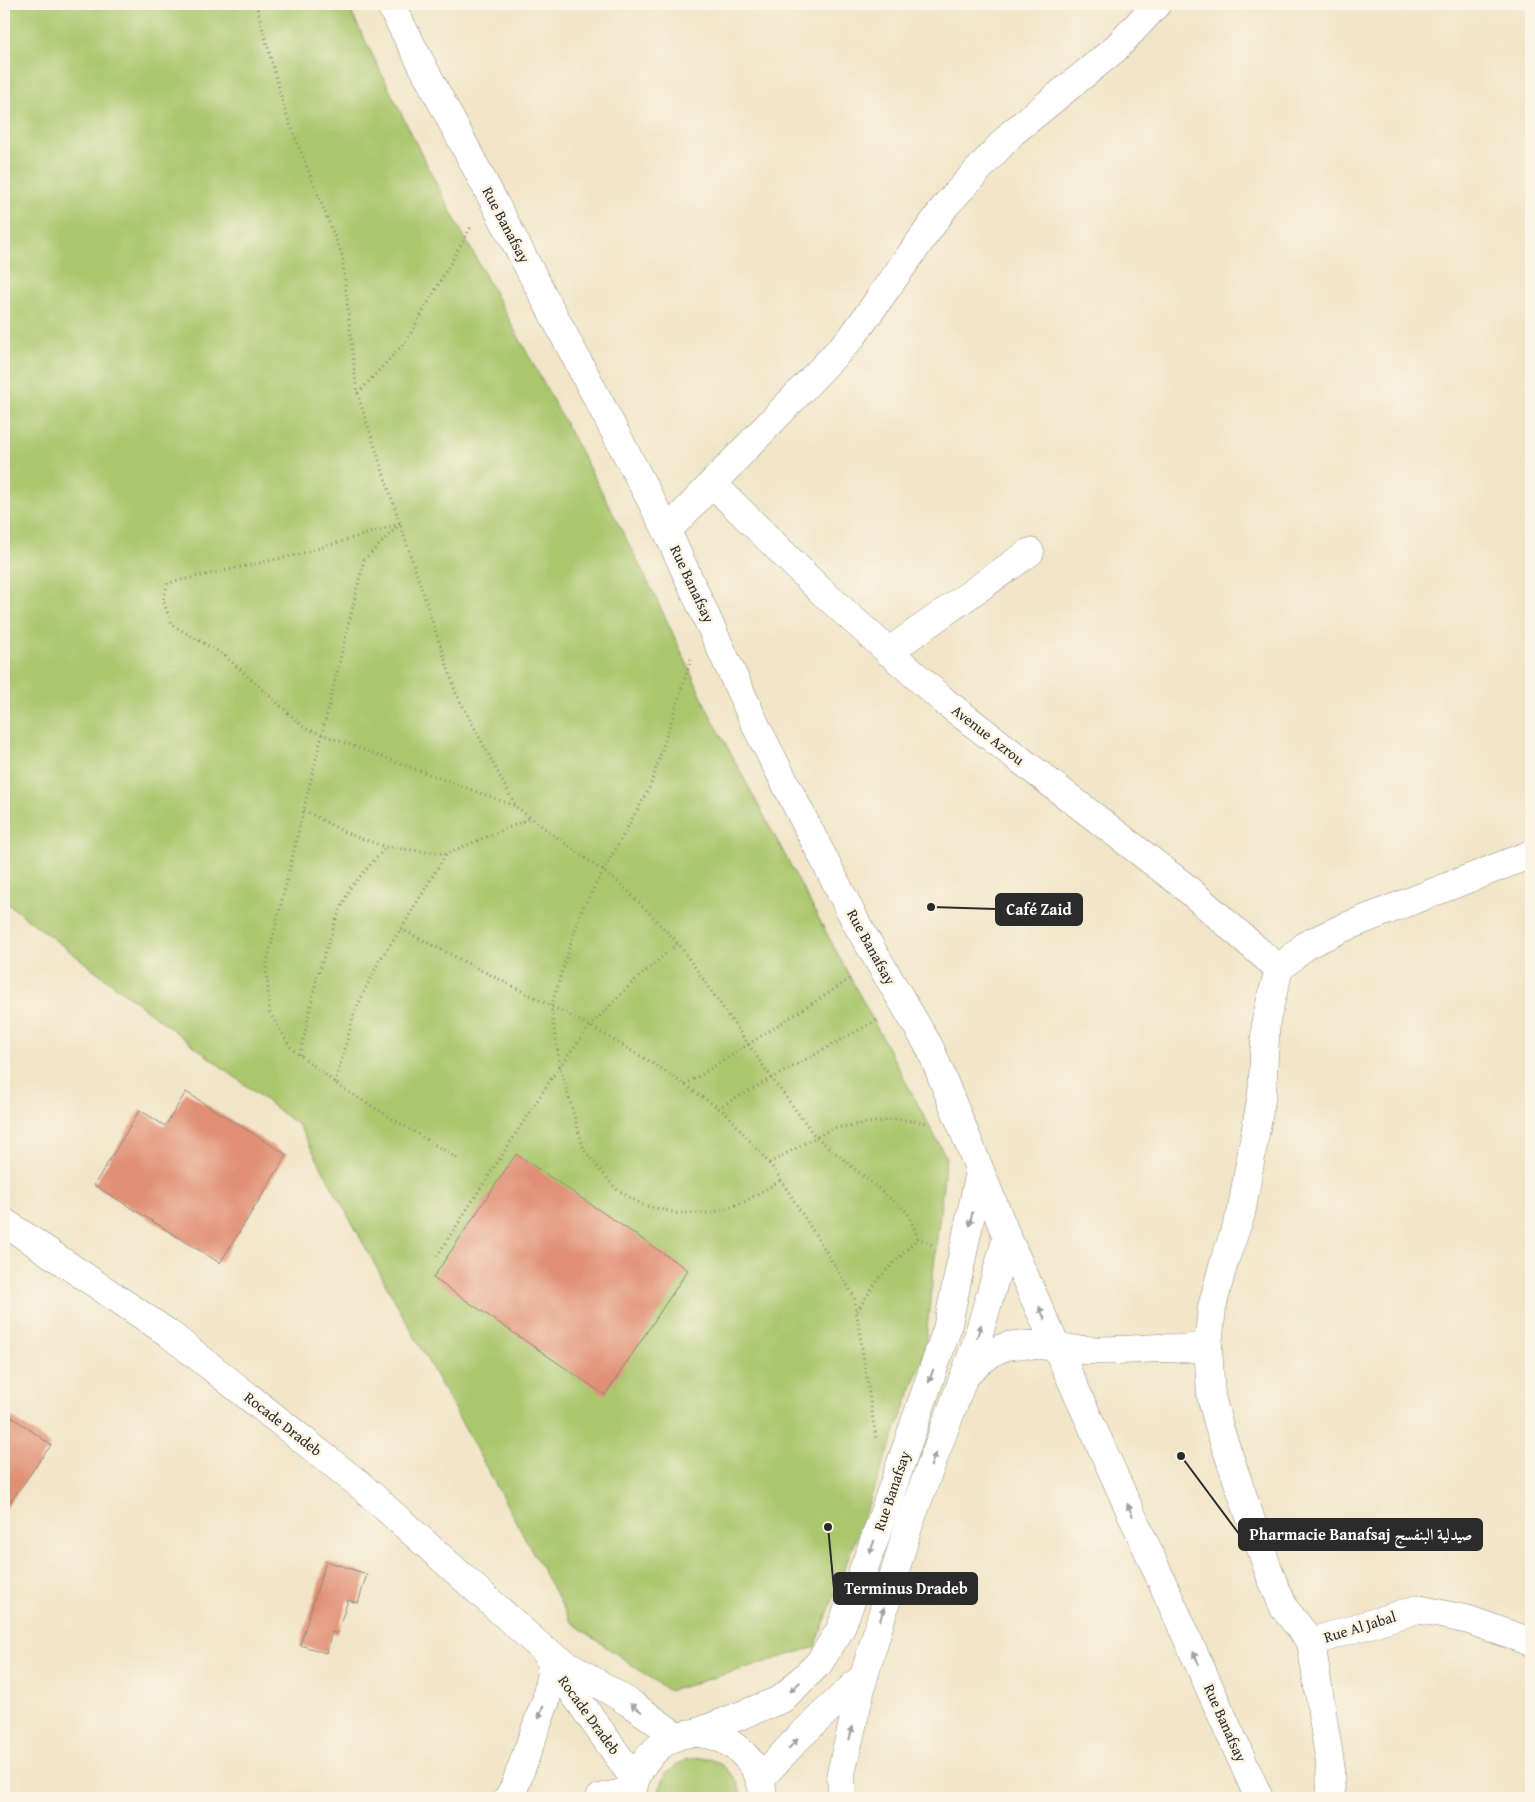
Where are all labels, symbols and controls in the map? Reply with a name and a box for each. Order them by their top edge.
street label: Rue Banafsay [478,183,536,267]
street label: Rue Banafsay [665,541,720,627]
street label: Avenue Azrou [948,700,1030,770]
callout: Café Zaid [996,894,1082,925]
text: Café Zaid [1006,897,1073,921]
street label: Rue Banafsay [842,905,901,989]
one-way arrow [967,1212,975,1227]
one-way arrow [1037,1306,1045,1320]
one-way arrow [976,1323,984,1338]
one-way arrow [926,1369,934,1384]
street label: Rocade Dradeb [240,1387,327,1461]
street label: Rue Banafsay [868,1447,915,1534]
one-way arrow [929,1452,937,1467]
one-way arrow [1125,1503,1133,1517]
callout: Pharmacie Banafsaj صيدلية البنفسج [1239,1519,1482,1550]
text: Pharmacie Banafsaj صيدلية البنفسج [1250,1522,1473,1549]
one-way arrow [868,1539,875,1554]
callout: Terminus Dradeb [834,1573,977,1604]
text: Terminus Dradeb [844,1576,968,1600]
street label: Rue Al Jabal [1321,1606,1399,1647]
one-way arrow [879,1607,887,1622]
one-way arrow [1192,1651,1200,1665]
street label: Rocade Dradeb [553,1671,625,1759]
street label: Rue Banafsay [1199,1680,1252,1766]
one-way arrow [789,1681,801,1693]
one-way arrow [629,1703,643,1713]
one-way arrow [537,1705,544,1720]
one-way arrow [847,1726,855,1741]
one-way arrow [787,1738,799,1750]

